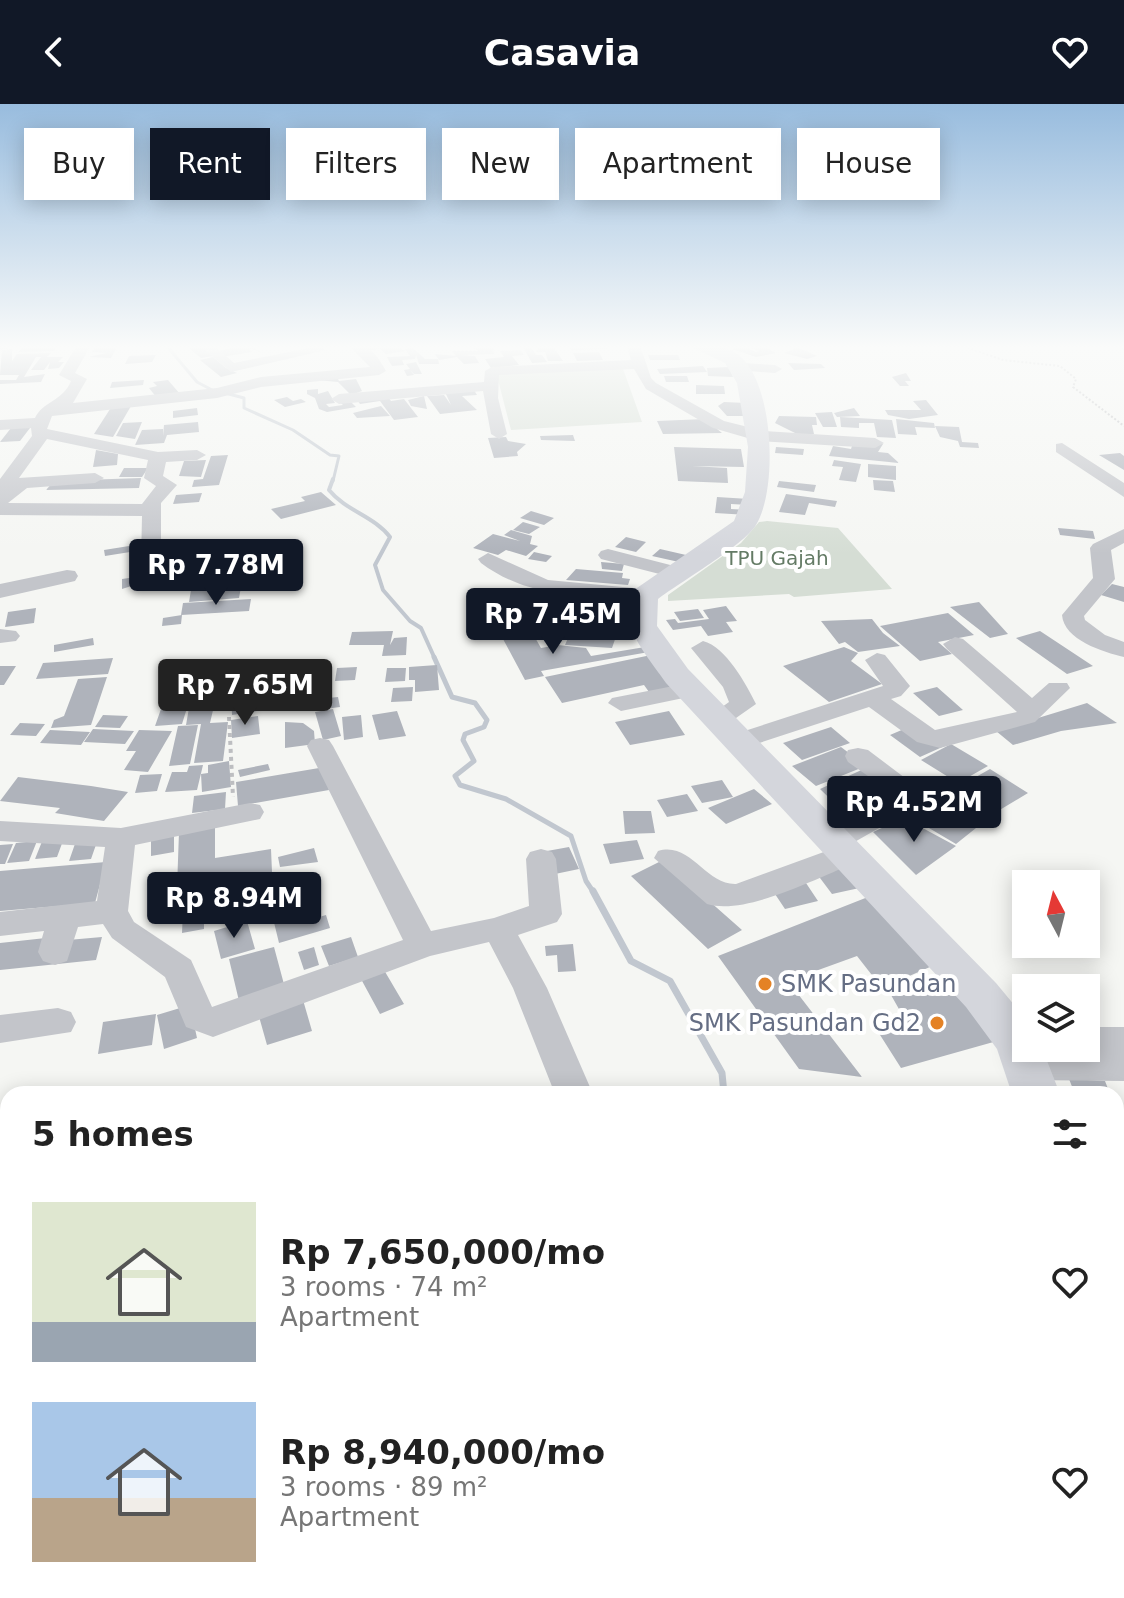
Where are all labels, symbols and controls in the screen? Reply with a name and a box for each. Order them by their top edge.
icon: back [32,30,76,74]
icon: heart [1048,30,1092,74]
text: Casavia [484,32,640,73]
chip: Buy [24,128,134,200]
chip: Rent [150,128,270,200]
chip: Filters [286,128,426,200]
chip: New [442,128,559,200]
chip: Apartment [575,128,781,200]
chip: House [797,128,940,200]
pin: Rp 7.78M [133,539,299,607]
park label: TPU Gajah [724,546,829,570]
text: Rp 7.78M [147,550,285,580]
pin: Rp 7.45M [470,588,636,656]
text: Rp 7.45M [484,599,622,629]
pin: Rp 7.65M [162,659,328,727]
text: Rp 7.65M [176,670,314,700]
pin: Rp 4.52M [831,776,997,844]
text: Rp 4.52M [845,787,983,817]
north arrow [1012,870,1100,958]
map controls [1012,870,1100,1062]
pin: Rp 8.94M [151,872,317,940]
text: Rp 8.94M [165,883,303,913]
place label: SMK Pasundan [781,970,957,998]
button: layers [1012,974,1100,1062]
marker: SMK Pasundan [756,975,774,993]
place label: SMK Pasundan Gd2 [689,1009,921,1037]
marker: SMK Pasundan Gd2 [928,1014,946,1032]
icon: filters [1048,1112,1092,1156]
text: 5 homes [32,1114,194,1154]
text: Rp 7,650,000/mo [280,1232,605,1272]
icon: home [96,1234,192,1330]
icon: heart [1048,1260,1092,1304]
text: 3 rooms · 74 m² [280,1272,488,1302]
text: Apartment [280,1302,419,1332]
text: Rp 8,940,000/mo [280,1432,605,1472]
icon: home [96,1434,192,1530]
icon: heart [1048,1460,1092,1504]
text: 3 rooms · 89 m² [280,1472,488,1502]
text: Apartment [280,1502,419,1532]

